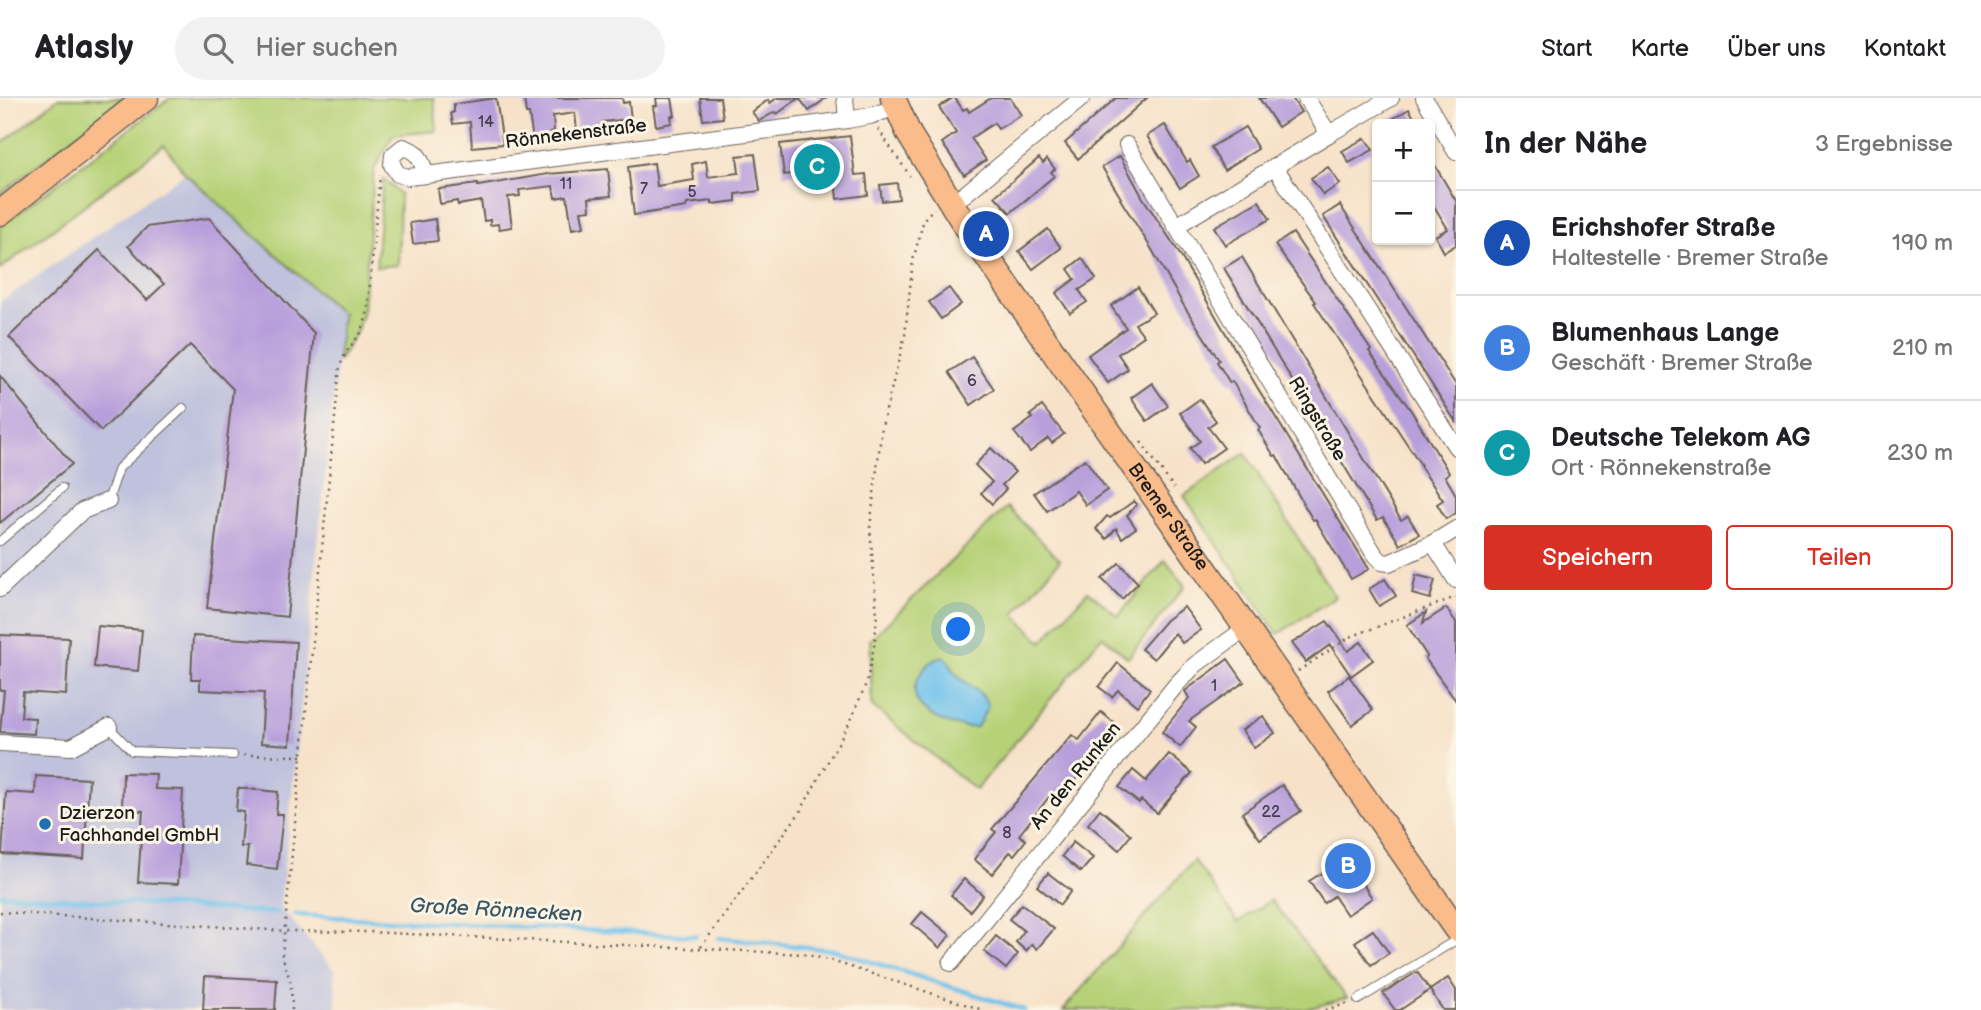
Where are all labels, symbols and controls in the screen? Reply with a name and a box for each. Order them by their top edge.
search box [175,17,665,80]
text: Atlasly [35,28,133,68]
icon: search [199,29,237,67]
text: Hier suchen [255,33,398,64]
text: Start [1541,34,1592,63]
text: Karte [1630,34,1689,63]
text: Über uns [1727,34,1826,63]
text: Kontakt [1864,34,1946,63]
house number: 14 [478,113,494,132]
street label: Rönnekenstraße [504,114,648,154]
map controls [1372,119,1435,245]
button: + [1372,119,1435,182]
text: In der Nähe [1484,126,1647,162]
text: 3 Ergebnisse [1815,130,1953,158]
pin: C [794,141,840,193]
house number: 11 [560,175,572,194]
house number: 7 [640,180,648,199]
button: − [1372,182,1435,245]
house number: 5 [687,183,697,202]
pin: A [963,208,1009,260]
text: Erichshofer Straße [1551,213,1775,244]
text: A [1500,229,1514,257]
text: 190 m [1892,229,1953,257]
text: Haltestelle · Bremer Straße [1551,244,1828,272]
text: Blumenhaus Lange [1551,318,1779,349]
text: B [1499,334,1515,362]
text: 210 m [1892,334,1953,362]
text: Geschäft · Bremer Straße [1551,349,1813,377]
house number: 6 [967,372,977,391]
street label: Ringstraße [1283,373,1351,465]
text: Deutsche Telekom AG [1551,423,1811,454]
text: C [1499,439,1515,467]
text: 230 m [1887,439,1953,467]
text: Ort · Rönnekenstraße [1551,454,1771,482]
street label: Bremer Straße [1123,459,1214,575]
button: Speichern [1484,525,1712,590]
button: Teilen [1726,525,1953,590]
your location [941,612,975,646]
house number: 1 [1211,677,1217,696]
street label: An den Runken [1026,718,1126,834]
place label: Dzierzon Fachhandel GmbH [59,802,219,847]
house number: 22 [1262,803,1281,822]
marker: Dzierzon Fachhandel GmbH [37,816,53,832]
house number: 8 [1002,824,1012,843]
pin: B [1325,840,1371,892]
water label: Große Rönnecken [409,893,583,927]

